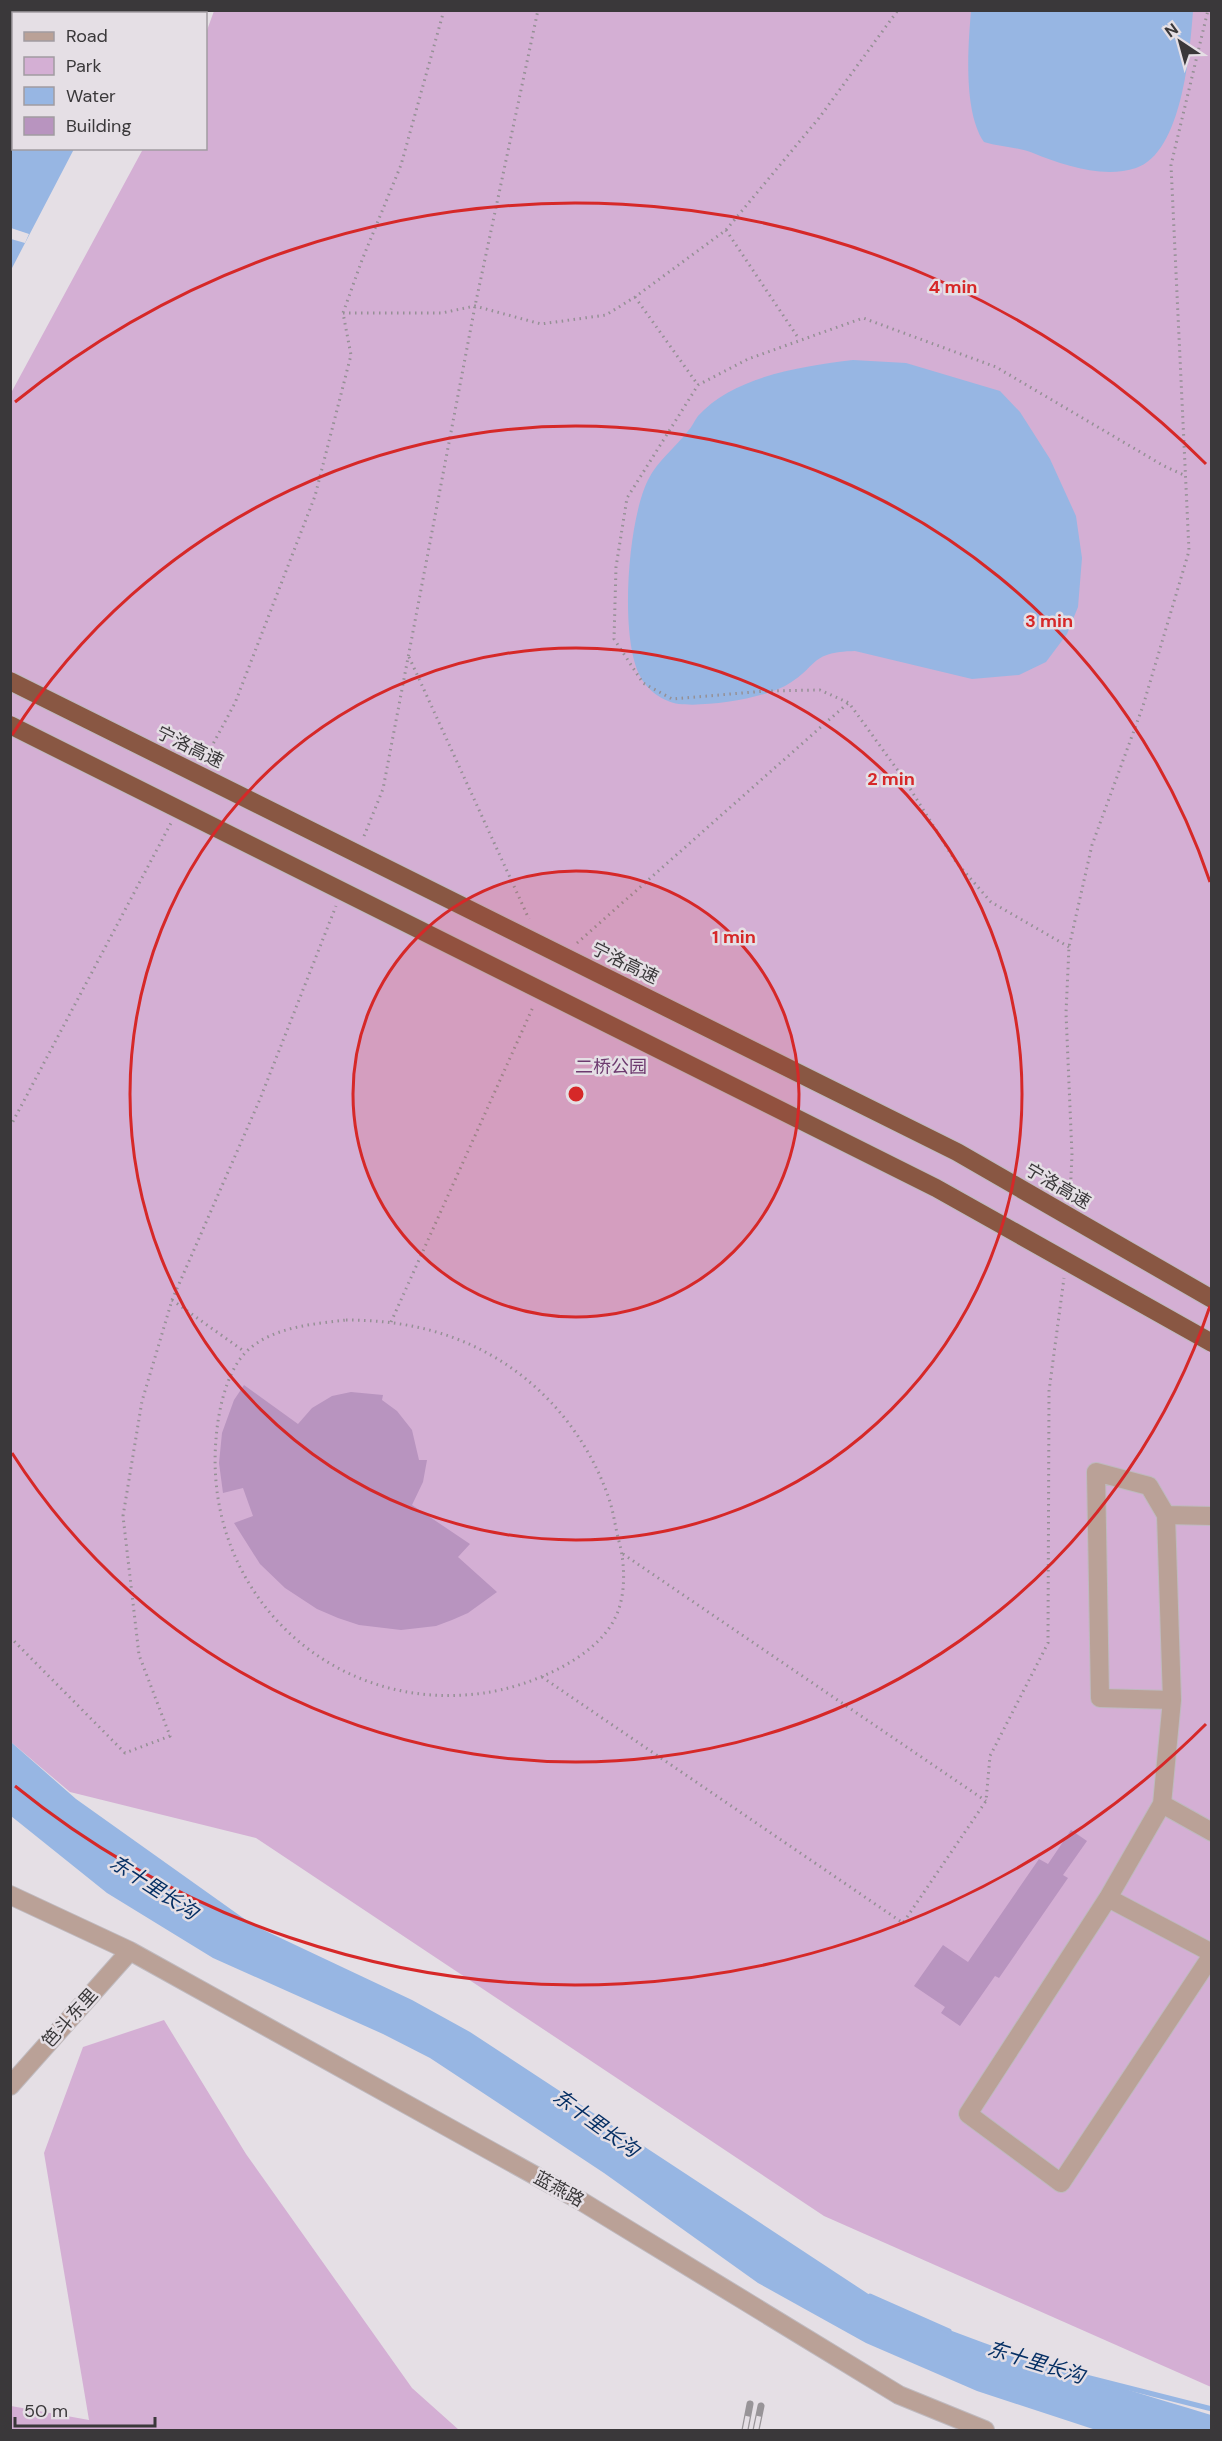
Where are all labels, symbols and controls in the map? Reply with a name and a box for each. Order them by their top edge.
legend [12,12,207,150]
north arrow [1150,12,1210,72]
text: N [1161,18,1182,42]
text: Road [66,24,108,48]
text: Park [66,54,102,78]
text: Water [66,84,116,108]
text: Building [66,114,131,138]
text: 4 min [929,275,977,299]
text: 3 min [1025,609,1073,633]
street label: 宁洛高速 [152,720,228,774]
text: 2 min [867,767,915,791]
text: 1 min [712,925,756,949]
street label: 宁洛高速 [587,936,663,990]
park label: 二桥公园 [575,1055,647,1079]
centre of rings [566,1084,586,1104]
street label: 宁洛高速 [1021,1158,1095,1214]
water label: 东十里长沟 [105,1849,205,1926]
street label: 笆斗东里 [37,1983,103,2053]
water label: 东十里长沟 [548,2083,646,2164]
street label: 蓝燕路 [530,2165,588,2213]
water label: 东十里长沟 [984,2335,1090,2390]
scale bar [15,2390,154,2428]
text: 50 m [24,2399,68,2423]

